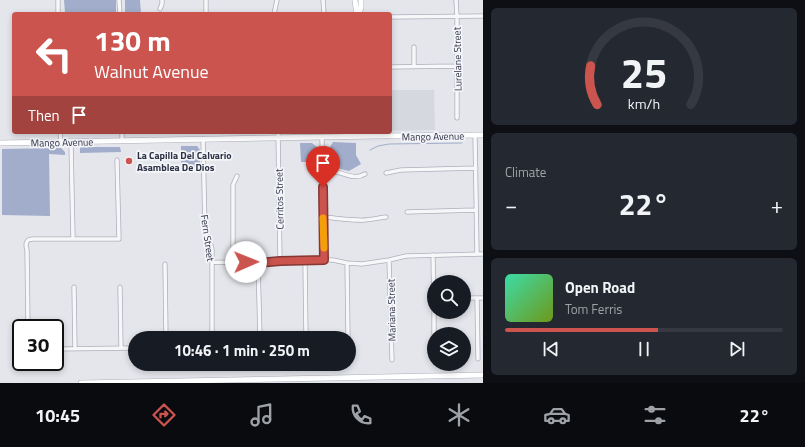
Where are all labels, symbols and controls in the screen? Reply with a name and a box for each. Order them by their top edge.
text: 130 m [94,19,171,62]
street label: Lurelane Street [449,26,466,91]
icon: left [28,28,80,80]
text: 25 [621,40,667,103]
text: Walnut Avenue [94,58,209,85]
text: km/h [628,92,660,114]
text: Then [28,104,60,127]
icon: arrive [68,104,90,126]
street label: Mango Avenue [402,128,464,145]
street label: Mango Avenue [31,134,93,151]
pin [306,146,340,187]
place label: La Capilla Del Calvario Asamblea De Dios [137,148,232,175]
icon: arrive [312,152,334,174]
marker: La Capilla Del Calvario Asamblea De Dios [124,156,134,166]
text: Climate [505,162,546,182]
street label: Cerritos Street [271,168,288,230]
text: 22° [619,181,669,227]
text: − [505,188,517,222]
text: + [771,188,783,222]
street label: Fern Street [197,214,218,263]
position arrow [225,241,267,283]
map controls [427,275,471,371]
button: search [427,275,471,319]
text: Open Road [565,276,635,299]
street label: Mariana Street [383,278,400,341]
text: Tom Ferris [565,299,622,319]
speed limit sign: 30 [12,319,64,371]
button: layers [427,327,471,371]
icon: previous [540,338,562,360]
icon: pause [633,338,655,360]
icon: next [726,338,748,360]
text: 10:46 · 1 min · 250 m [174,339,310,362]
icon: directions [150,401,178,429]
icon: music [248,401,276,429]
icon: phone [347,401,375,429]
icon: climate [445,401,473,429]
icon: car [543,401,571,429]
icon: filters [641,401,669,429]
text: 10:45 [35,402,80,429]
text: 22° [740,402,770,429]

